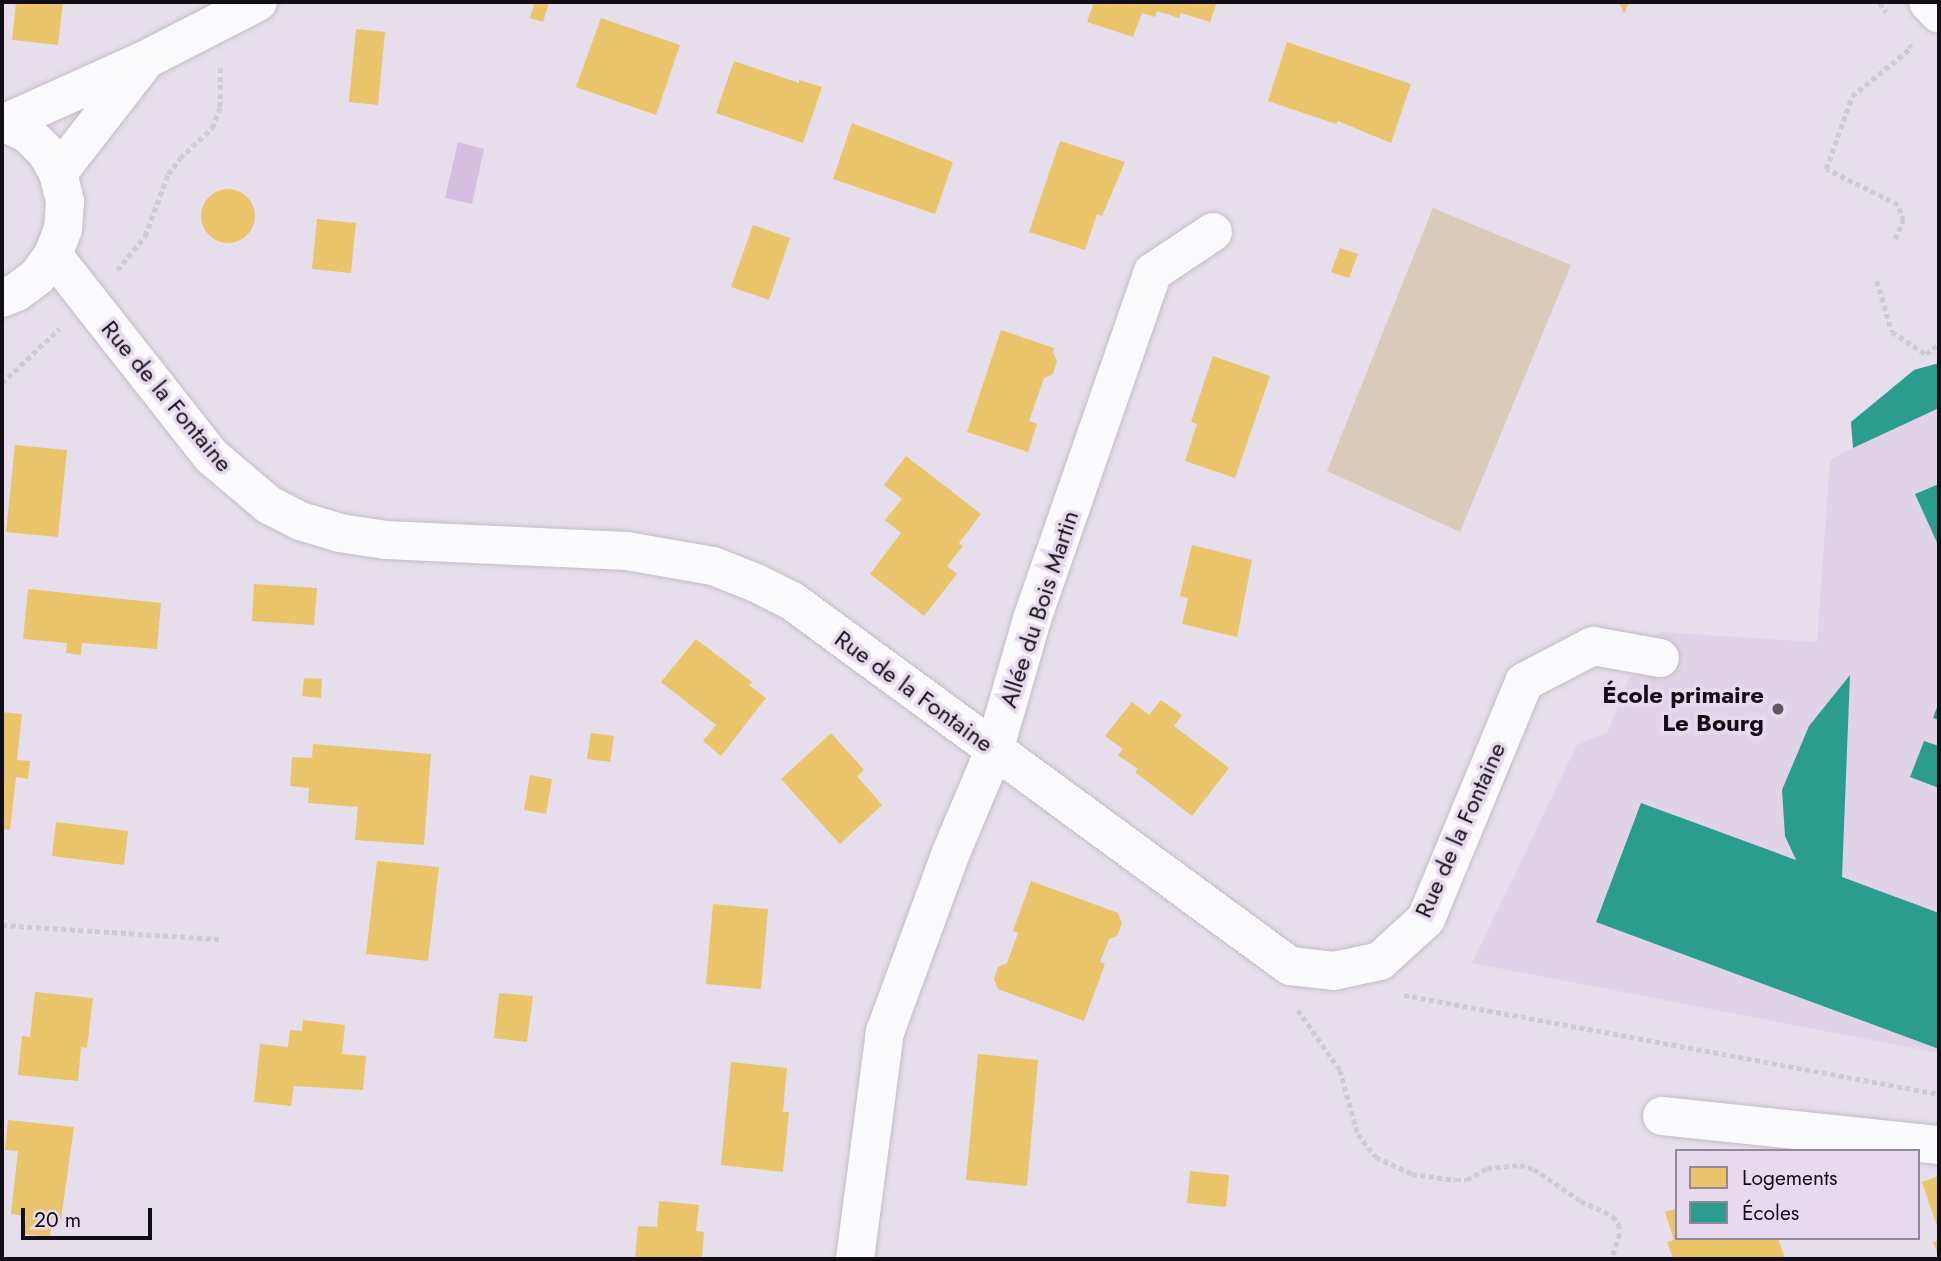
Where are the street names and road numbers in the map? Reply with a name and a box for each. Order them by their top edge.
street label: Rue de la Fontaine [95,315,239,477]
street label: Allée du Bois Martin [994,507,1084,711]
street label: Rue de la Fontaine [829,624,999,758]
street label: Rue de la Fontaine [1408,738,1512,922]

